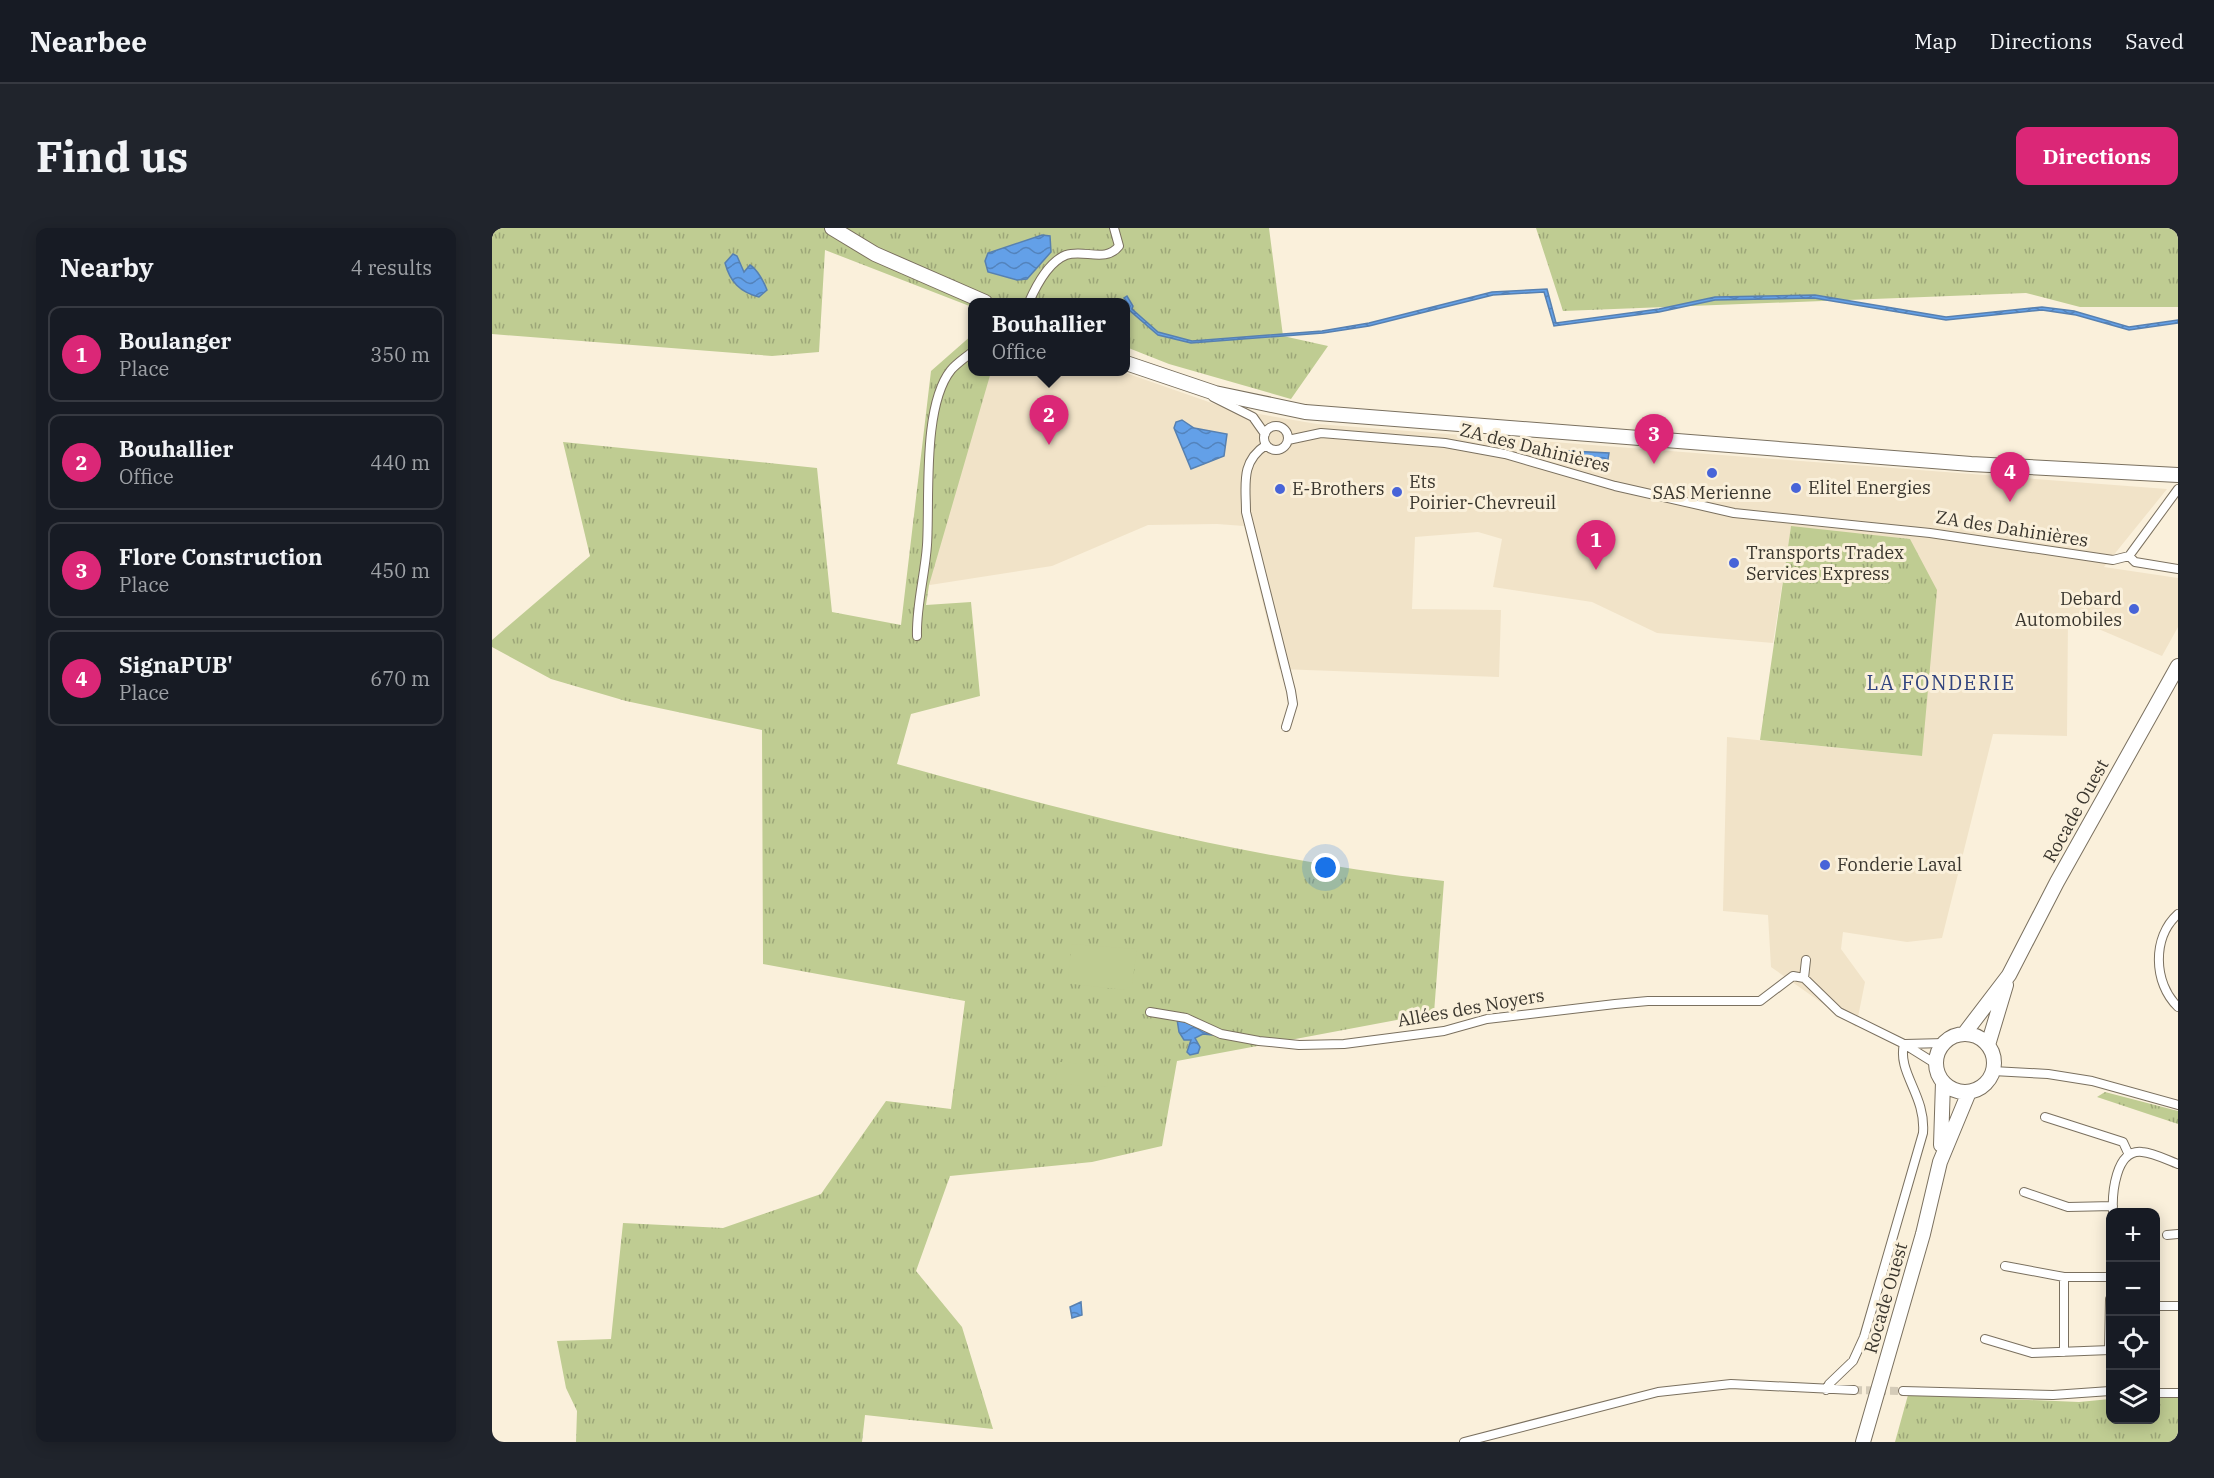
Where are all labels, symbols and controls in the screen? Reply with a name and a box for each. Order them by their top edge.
text: Nearbee [30,23,147,60]
text: Map [1914,27,1957,55]
text: Directions [1990,27,2092,55]
text: Saved [2125,27,2184,55]
button: Directions [2016,127,2178,185]
text: Find us [36,129,188,184]
text: Nearby [60,250,154,284]
text: 4 results [351,254,432,281]
popup [968,298,1130,376]
text: Bouhallier [992,309,1106,338]
text: Boulanger [119,326,231,355]
text: Office [992,338,1046,365]
text: 1 [76,341,88,368]
text: 350 m [370,341,430,368]
text: Place [119,355,169,382]
pin: 2 [1030,396,1068,445]
pin: 3 [1634,414,1674,464]
street label: ZA des Dahinières [1458,418,1613,477]
text: Bouhallier [119,434,233,463]
text: 2 [76,449,88,476]
text: 440 m [370,449,430,476]
pin: 4 [1990,452,2030,502]
text: Office [119,463,174,490]
marker: SAS Merienne [1705,466,1719,480]
place label: Ets Poirier-Chevreuil [1409,470,1556,514]
place label: Elitel Energies [1808,476,1931,499]
place label: E-Brothers [1292,477,1384,500]
place label: SAS Merienne [1653,481,1771,504]
marker: Elitel Energies [1789,481,1803,495]
marker: E-Brothers [1273,482,1287,496]
marker: Ets Poirier-Chevreuil [1390,485,1404,499]
street label: ZA des Dahinières [1934,505,2090,552]
pin: 1 [1576,520,1616,570]
place label: Transports Tradex Services Express [1746,541,1904,585]
text: Flore Construction [119,542,323,571]
marker: Transports Tradex Services Express [1727,556,1741,570]
text: 3 [76,557,88,584]
text: 450 m [370,557,430,584]
text: Place [119,571,169,598]
place label: Debard Automobiles [2015,587,2122,631]
marker: Debard Automobiles [2127,602,2141,616]
text: SignaPUB' [119,650,233,679]
text: 4 [76,665,88,692]
text: 670 m [370,665,430,692]
district label: LA FONDERIE [1866,669,2016,696]
text: Place [119,679,169,706]
street label: Rocade Ouest [2038,755,2113,866]
your location [1311,853,1340,882]
place label: Fonderie Laval [1837,853,1962,876]
marker: Fonderie Laval [1818,858,1832,872]
street label: Allées des Noyers [1396,983,1546,1032]
map controls [2106,1208,2160,1424]
button: + [2106,1208,2160,1262]
street label: Rocade Ouest [1859,1240,1912,1356]
button: − [2106,1262,2160,1316]
button: locate [2106,1316,2160,1370]
button: layers [2106,1370,2160,1424]

